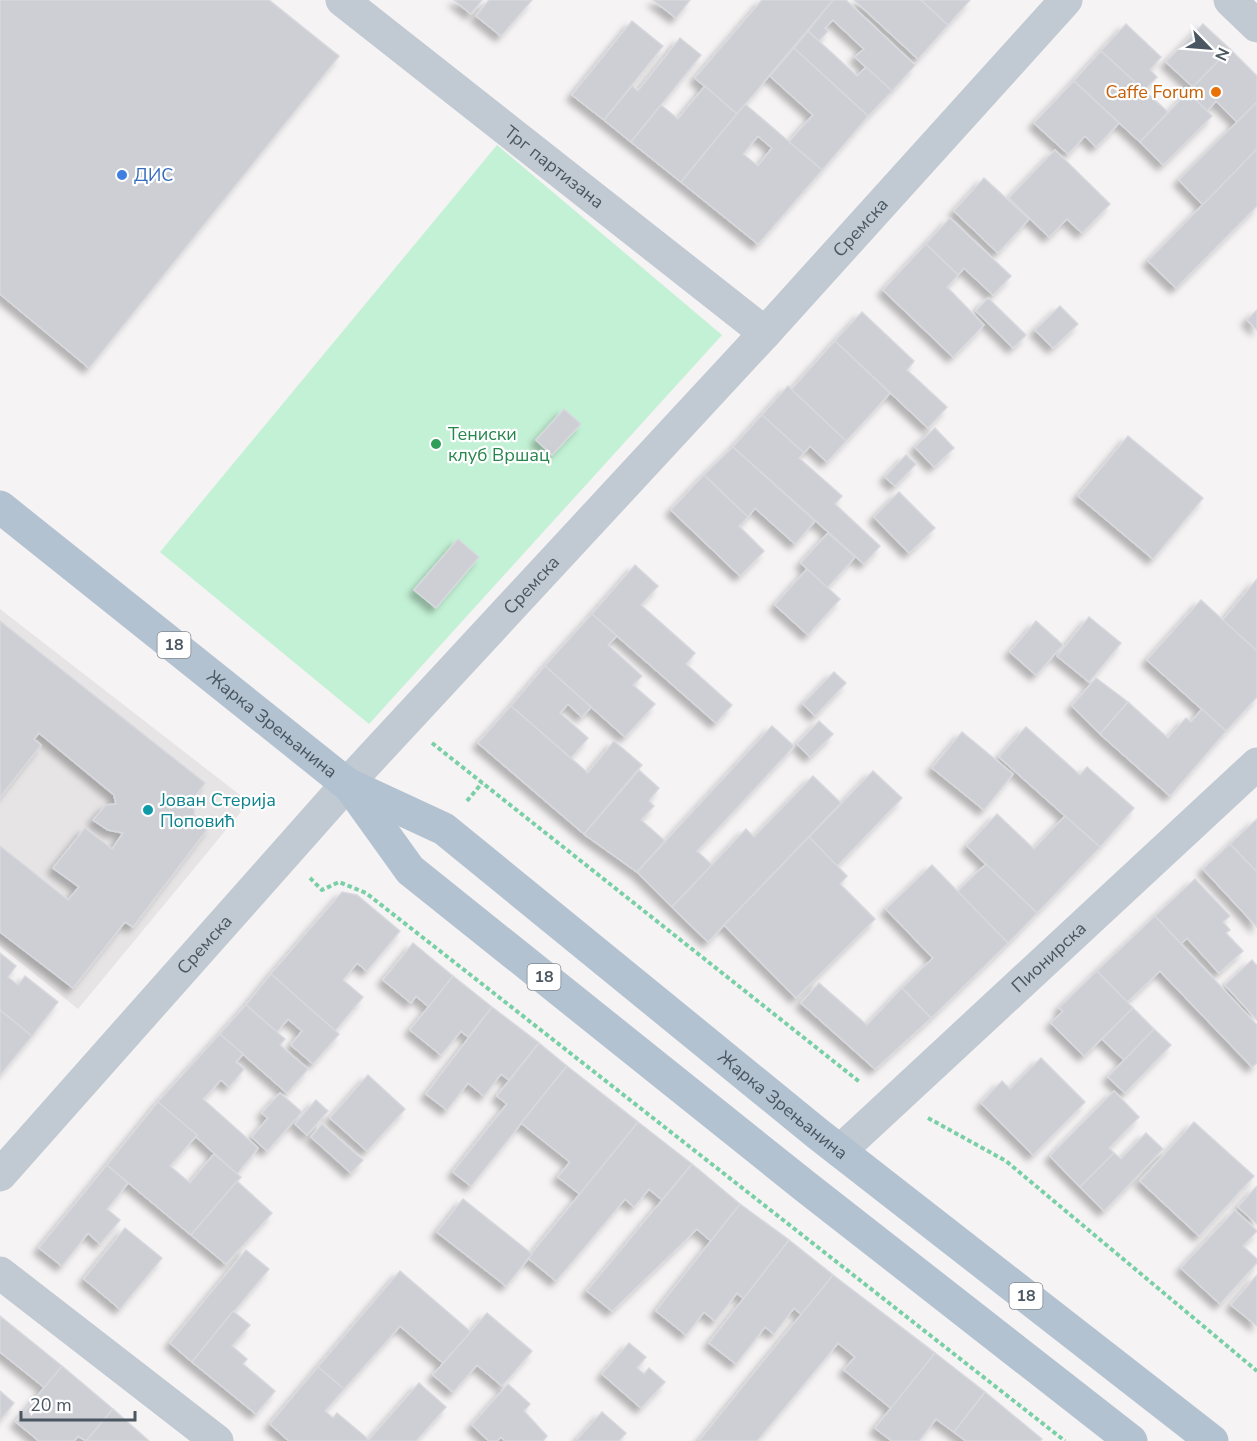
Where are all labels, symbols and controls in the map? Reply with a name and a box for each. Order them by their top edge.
north arrow [1179,18,1239,78]
text: N [1209,44,1234,64]
place label: Caffe Forum [1106,80,1204,104]
marker: Caffe Forum [1209,85,1223,99]
street label: Трг партизана [499,120,609,214]
place label: ДИС [134,163,173,187]
marker: ДИС [115,168,129,182]
street label: Сремска [827,193,894,262]
place label: Тениски клуб Вршац [448,422,550,467]
marker: Тениски клуб Вршац [429,437,443,451]
street label: Сремска [498,550,565,620]
road number: 18 [158,632,190,658]
street label: Жарка Зрењанина [202,665,342,784]
place label: Јован Стерија Поповић [159,788,276,833]
marker: Јован Стерија Поповић [141,803,155,817]
street label: Сремска [172,910,237,980]
street label: Пионирска [1006,916,1091,998]
road number: 18 [528,964,560,990]
street label: Жарка Зрењанина [713,1045,853,1165]
road number: 18 [1010,1283,1042,1309]
scale bar [21,1384,135,1422]
text: 20 m [30,1393,72,1417]

